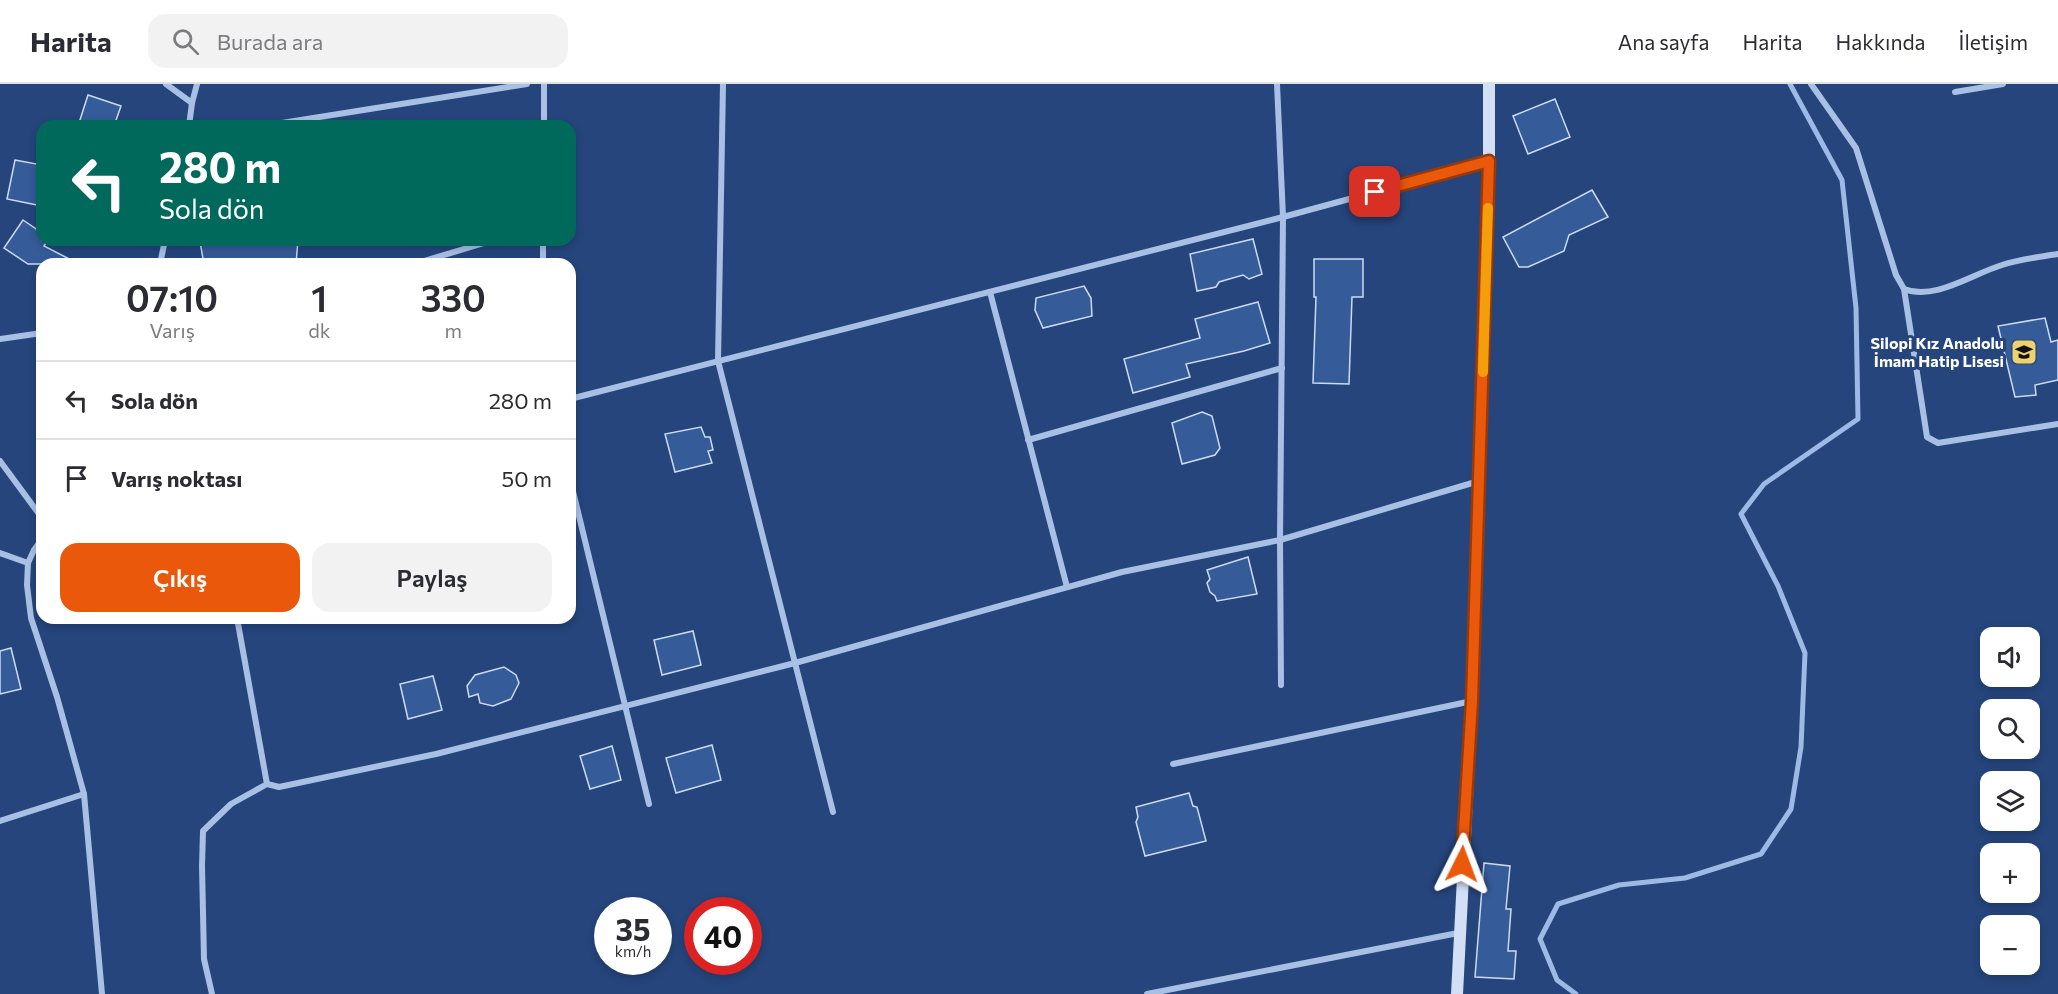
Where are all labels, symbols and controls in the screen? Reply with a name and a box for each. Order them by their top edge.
search box [148,14,568,68]
text: Harita [30,24,112,58]
icon: search [169,25,202,58]
text: Burada ara [217,28,323,55]
text: Ana sayfa [1618,29,1709,54]
text: Harita [1742,29,1803,54]
text: Hakkında [1836,29,1926,54]
text: İletişim [1959,29,2028,54]
text: 280 m [159,140,281,192]
icon: left [60,144,138,222]
pin [1349,166,1400,217]
icon: arrive [1358,175,1391,208]
text: Sola dön [159,192,264,225]
text: 07:10 [126,275,218,319]
text: 1 [311,275,327,319]
text: 330 [421,275,486,319]
text: Varış [149,318,195,342]
text: dk [308,318,331,342]
text: m [445,318,462,342]
place label: Silopi Kız Anadolu İmam Hatip Lisesi [1871,333,2004,370]
school or university icon: Silopi Kız Anadolu İmam Hatip Lisesi [2009,337,2039,367]
icon: left [60,384,93,417]
text: Sola dön [111,387,198,414]
text: 280 m [489,387,552,414]
icon: arrive [60,462,93,495]
text: Varış noktası [111,465,242,492]
text: 50 m [502,465,552,492]
button: Çıkış [60,543,300,612]
button: Paylaş [312,543,552,612]
map controls [1980,627,2040,975]
button: sound [1980,627,2040,687]
button: search [1980,699,2040,759]
button: layers [1980,771,2040,831]
position arrow [1430,832,1494,896]
button: + [1980,843,2040,903]
speed limit sign: 40 [684,897,762,975]
text: 35 [616,910,650,947]
button: − [1980,915,2040,975]
text: km/h [615,942,651,960]

